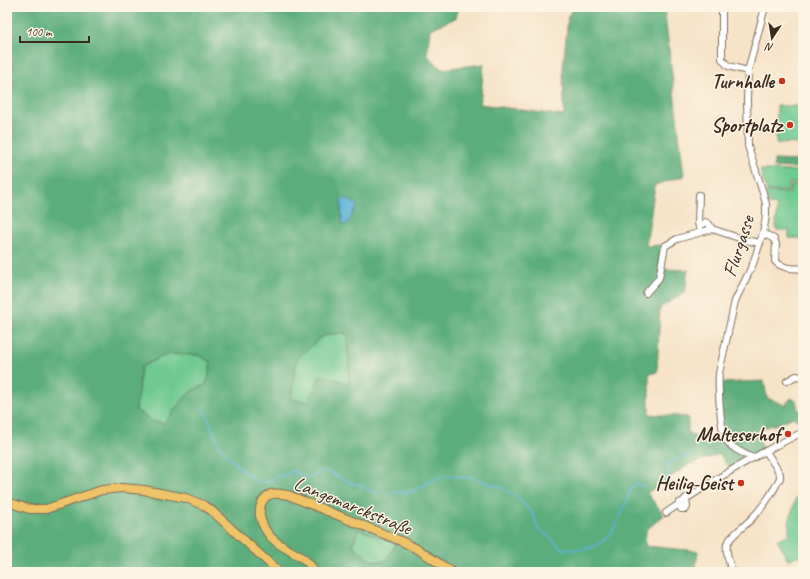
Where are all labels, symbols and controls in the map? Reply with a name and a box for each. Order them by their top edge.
scale bar [20,18,89,44]
north arrow [752,18,792,58]
text: 100 m [26,24,53,40]
text: N [763,40,775,55]
place label: Turnhalle [712,69,775,94]
marker: Turnhalle [777,76,787,86]
place label: Sportplatz [711,113,785,138]
marker: Sportplatz [785,120,795,130]
street label: Flurgasse [717,211,761,280]
place label: Malteserhof [696,422,785,447]
marker: Malteserhof [783,429,793,439]
street label: Langemarckstraße [290,471,417,541]
place label: Heilig-Geist [656,471,735,496]
marker: Heilig-Geist [736,478,746,488]

